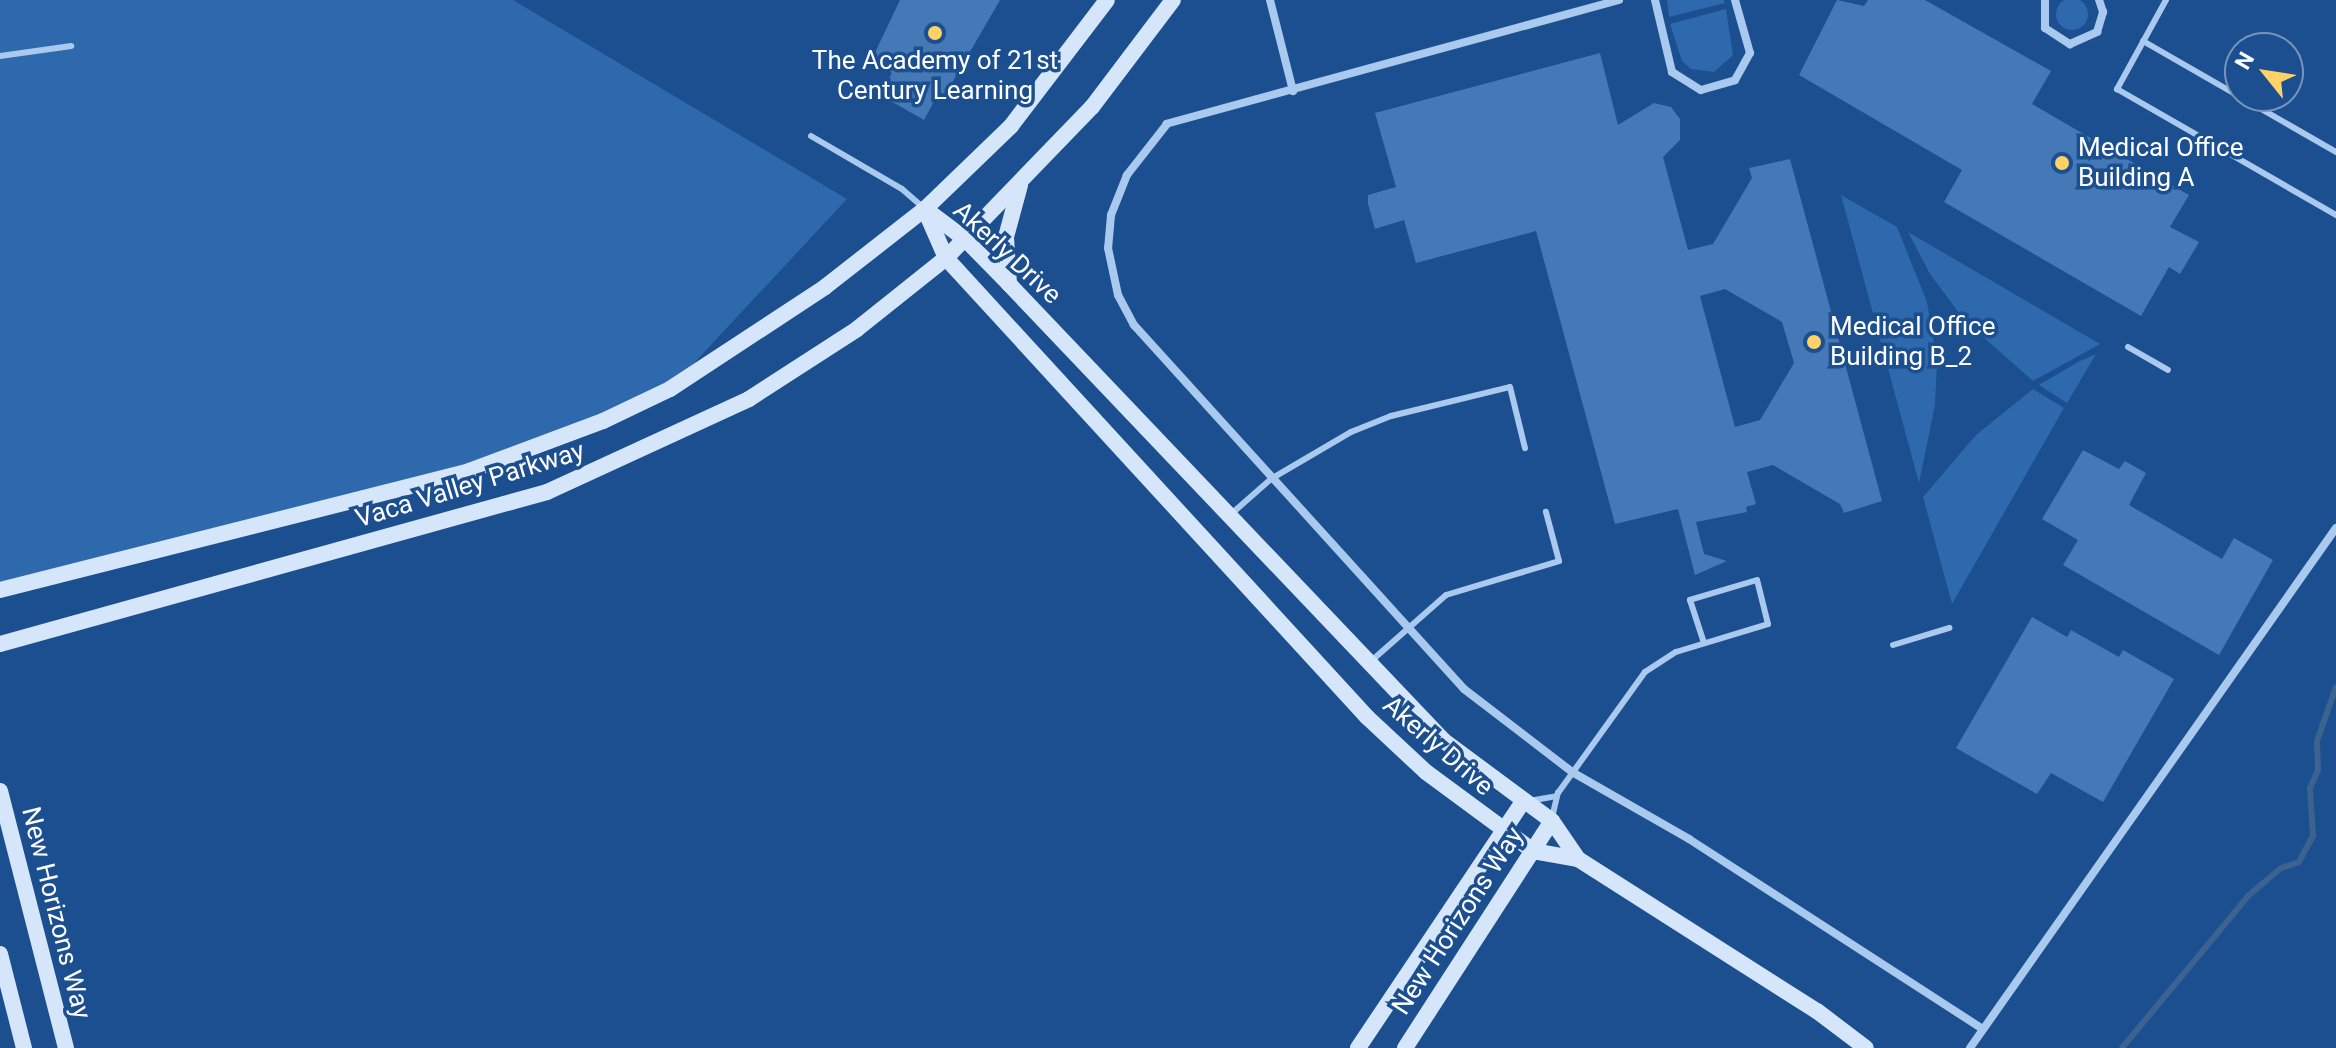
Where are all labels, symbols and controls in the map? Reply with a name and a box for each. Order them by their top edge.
marker: The Academy of 21st Century Learning [926,24,944,42]
north arrow [2224,32,2304,112]
place label: The Academy of 21st Century Learning [812,45,1058,106]
text: N [2230,48,2259,74]
place label: Medical Office Building A [2078,132,2243,194]
marker: Medical Office Building A [2053,154,2071,172]
street label: Akerly Drive [947,195,1067,311]
place label: Medical Office Building B_2 [1830,311,1995,372]
marker: Medical Office Building B_2 [1805,333,1823,351]
street label: Vaca Valley Parkway [352,435,588,535]
street label: Akerly Drive [1376,690,1500,802]
street label: New Horizons Way [15,804,97,1022]
street label: New Horizons Way [1386,821,1530,1021]

